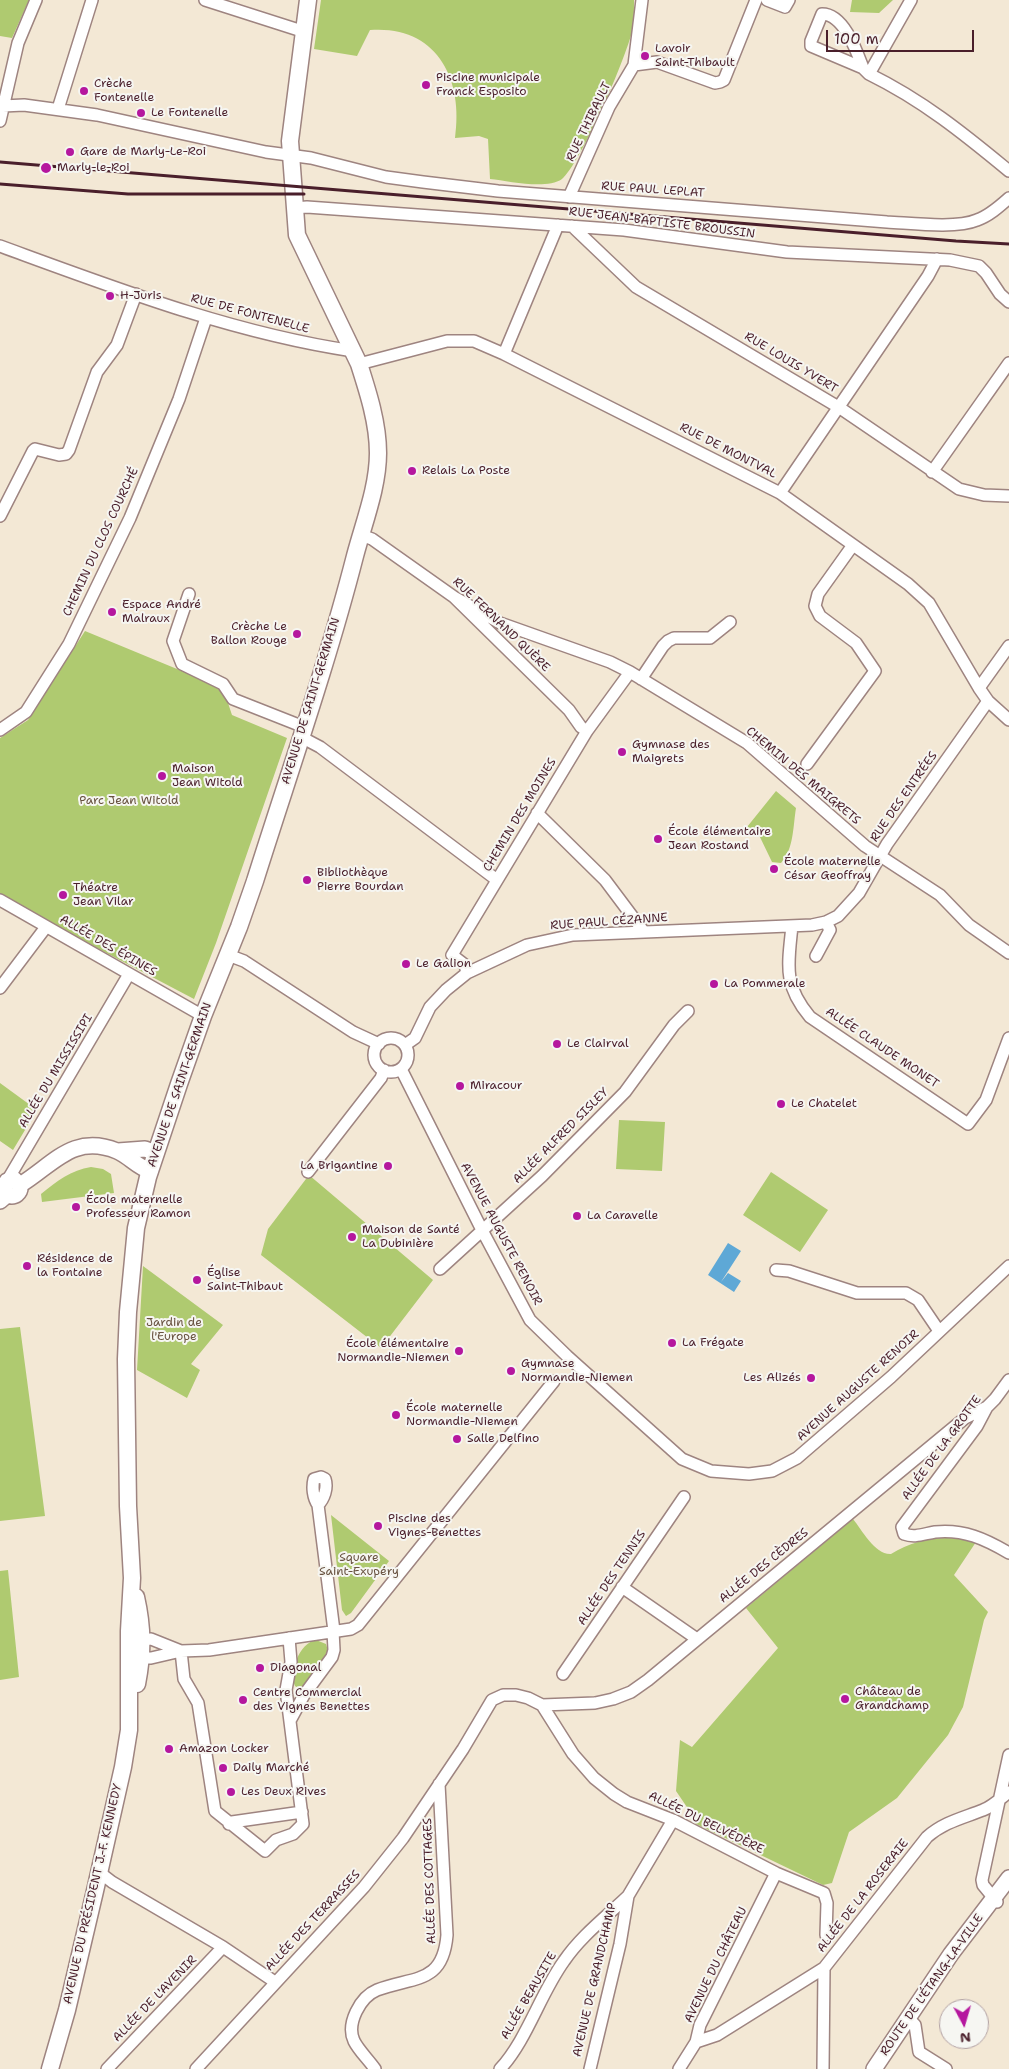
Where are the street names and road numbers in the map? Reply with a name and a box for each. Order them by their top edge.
street label: RUE THIBAULT [564,80,614,164]
street label: RUE PAUL LEPLAT [601,179,705,201]
street label: RUE JEAN-BAPTISTE BROUSSIN [568,204,756,242]
street label: RUE DE FONTENELLE [189,291,311,337]
street label: RUE LOUIS YVERT [742,329,840,397]
street label: RUE DE MONTVAL [677,420,779,482]
street label: CHEMIN DU CLOS COURCHÉ [60,465,142,619]
street label: RUE FERNAND QUÈRE [450,575,552,675]
street label: AVENUE DE SAINT-GERMAIN [279,616,343,786]
street label: CHEMIN DES MAIGRETS [743,724,863,828]
street label: RUE DES ENTRÉES [867,749,941,845]
street label: CHEMIN DES MOINES [480,756,560,874]
street label: RUE PAUL CÉZANNE [550,911,668,933]
street label: ALLÉE DES ÉPINES [57,912,159,980]
street label: AVENUE DE SAINT-GERMAIN [145,1001,215,1169]
street label: ALLÉE CLAUDE MONET [822,1005,942,1091]
street label: ALLÉE DU MISSISSIPI [16,1011,96,1131]
street label: ALLÉE ALFRED SISLEY [510,1085,612,1187]
street label: AVENUE AUGUSTE RENOIR [457,1160,545,1308]
street label: AVENUE AUGUSTE RENOIR [794,1327,922,1445]
street label: ALLÉE DE LA GROTTE [899,1393,985,1503]
street label: ALLÉE DES CÈDRES [716,1526,812,1606]
street label: ALLÉE DES TENNIS [575,1528,649,1628]
street label: AVENUE DU PRÉSIDENT J.-F. KENNEDY [61,1782,125,2006]
street label: ALLÉE DU BELVÉDÈRE [646,1789,766,1857]
street label: ALLÉE DES COTTAGES [421,1818,439,1944]
street label: ALLÉE DE LA ROSERAIE [814,1836,912,1956]
street label: ALLÉE DES TERRASSES [263,1868,363,1974]
street label: AVENUE DE GRANDCHAMP [570,1901,620,2059]
street label: AVENUE DU CHÂTEAU [682,1905,750,2025]
street label: ROUTE DE L'ÉTANG-LA-VILLE [877,1911,987,2059]
street label: ALLÉE BEAUSITE [498,1950,560,2042]
street label: ALLÉE DE L'AVENIR [110,1953,200,2045]

